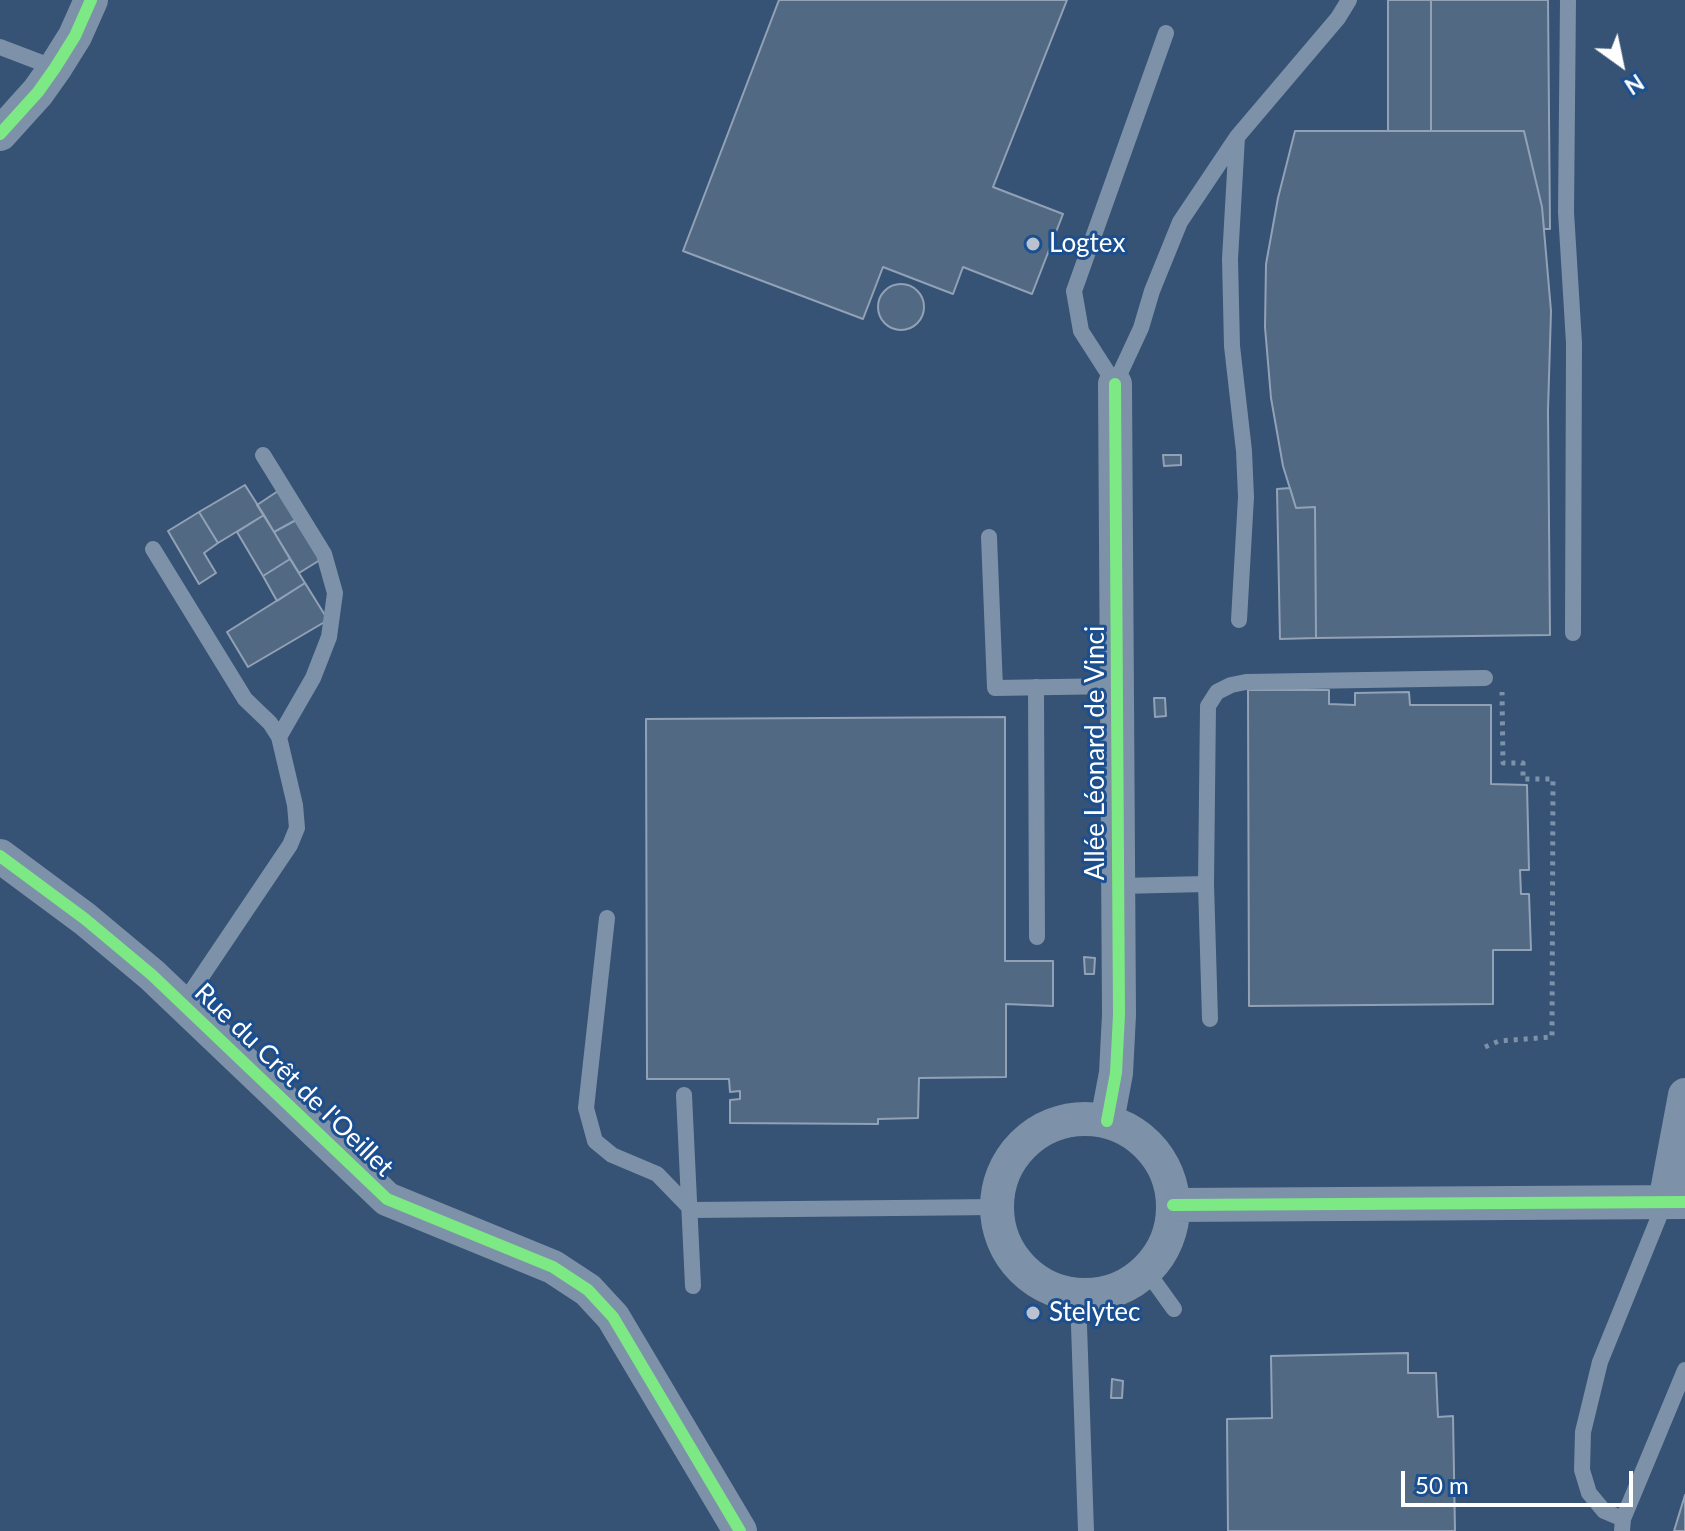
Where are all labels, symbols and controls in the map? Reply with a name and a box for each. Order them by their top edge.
north arrow [1581,24,1661,104]
text: N [1620,69,1649,100]
place label: Logtex [1049,228,1125,260]
marker: Logtex [1024,235,1042,253]
street label: Allée Léonard de Vinci [1080,626,1112,880]
street label: Rue du Crêt de l'Oeillet [188,977,400,1183]
place label: Stelytec [1049,1297,1140,1329]
marker: Stelytec [1024,1304,1042,1322]
scale bar [1405,1455,1637,1505]
text: 50 m [1415,1470,1469,1499]

